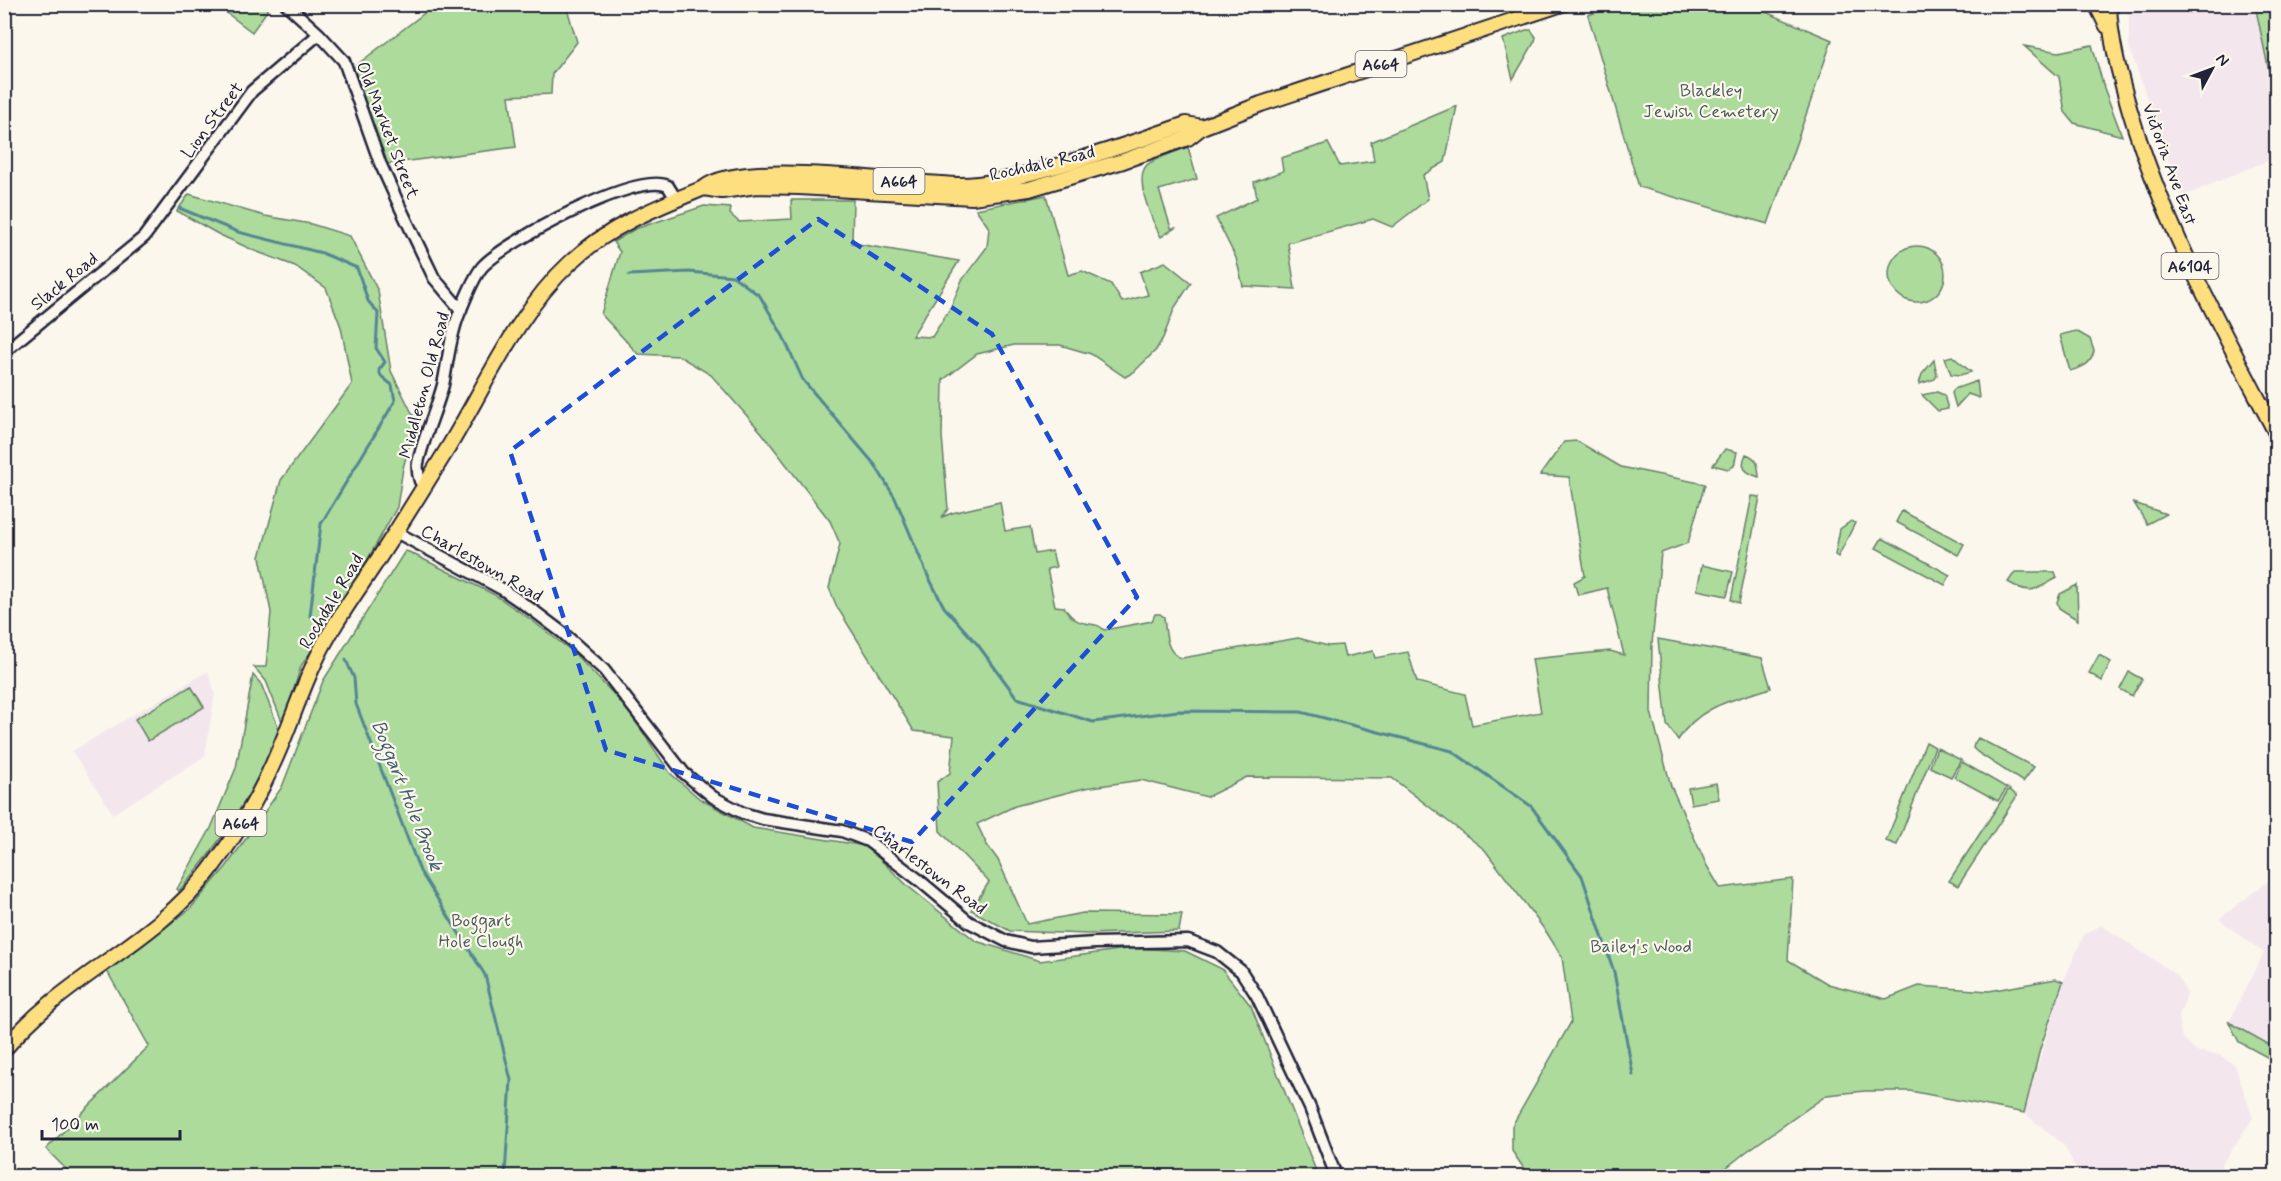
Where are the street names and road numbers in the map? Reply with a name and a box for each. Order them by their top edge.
road number: A664 [1356,51,1406,77]
street label: Old Market Street [350,58,424,203]
street label: Lion Street [176,77,249,164]
street label: Victoria Ave East [2136,100,2202,229]
street label: Rochdale Road [987,140,1097,188]
road number: A664 [874,168,924,194]
street label: Slack Road [26,247,104,316]
road number: A6104 [2162,253,2218,279]
street label: Middleton Old Road [394,309,456,461]
street label: Charlestown Road [416,519,547,609]
street label: Rochdale Road [294,549,370,654]
road number: A664 [216,810,266,836]
street label: Charlestown Road [867,819,991,921]

